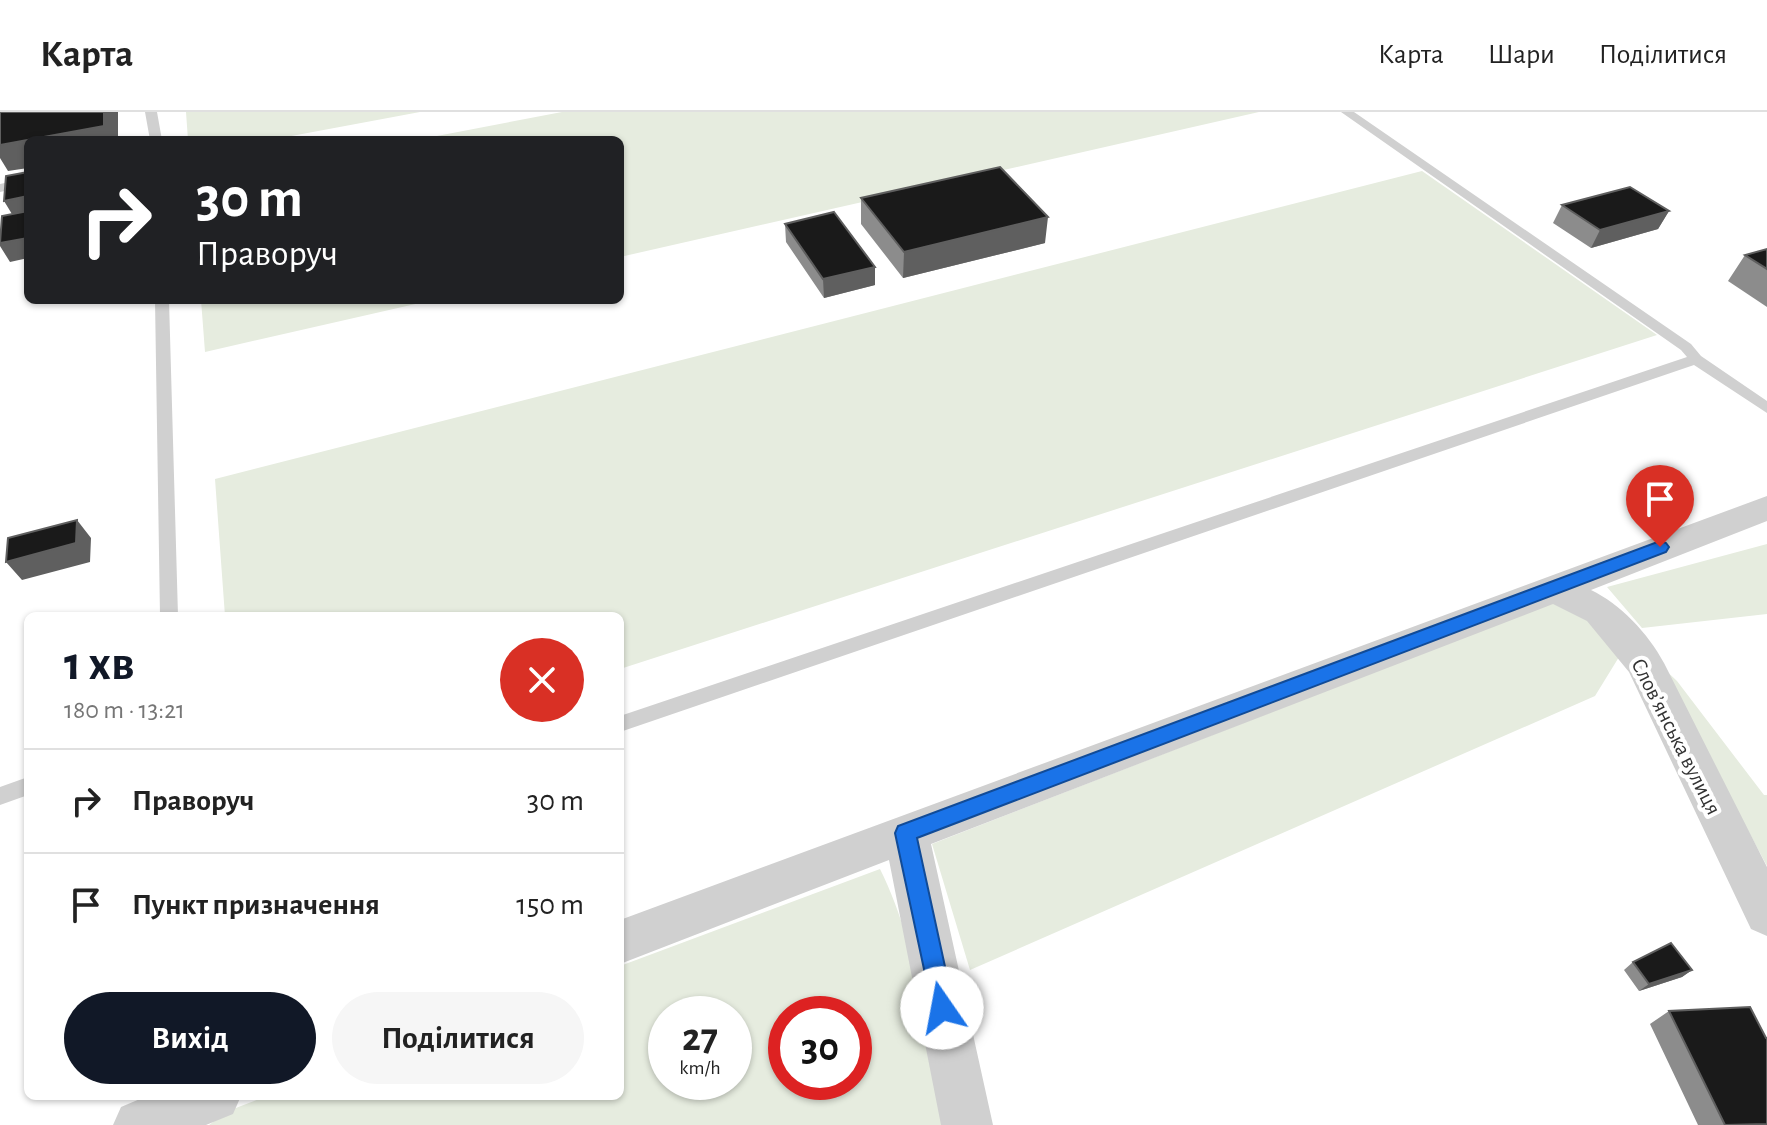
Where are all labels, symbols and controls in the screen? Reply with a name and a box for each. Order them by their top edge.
text: Карта [40,36,133,74]
text: Карта [1378,41,1444,69]
text: Шари [1488,41,1555,69]
text: Поділитися [1599,41,1727,69]
icon: right [64,168,168,272]
text: 30 m [196,171,303,227]
text: Праворуч [196,236,338,272]
pin [1626,465,1694,547]
icon: arrive [1638,477,1682,521]
button: close [500,638,584,722]
text: 1 хв [64,641,134,689]
street label: Словʼянська вулиця [1627,655,1725,818]
text: 180 m · 13:21 [64,697,185,723]
icon: right [64,779,108,823]
text: Праворуч [132,786,254,816]
text: 30 m [527,786,584,816]
icon: arrive [64,883,108,927]
text: Пункт призначення [132,890,380,920]
text: 150 m [516,890,584,920]
position arrow [900,966,984,1050]
button: Вихід [64,992,316,1084]
button: Поділитися [332,992,584,1084]
speed limit sign: 30 [768,996,872,1100]
text: 27 [682,1018,718,1058]
text: km/h [679,1058,721,1078]

